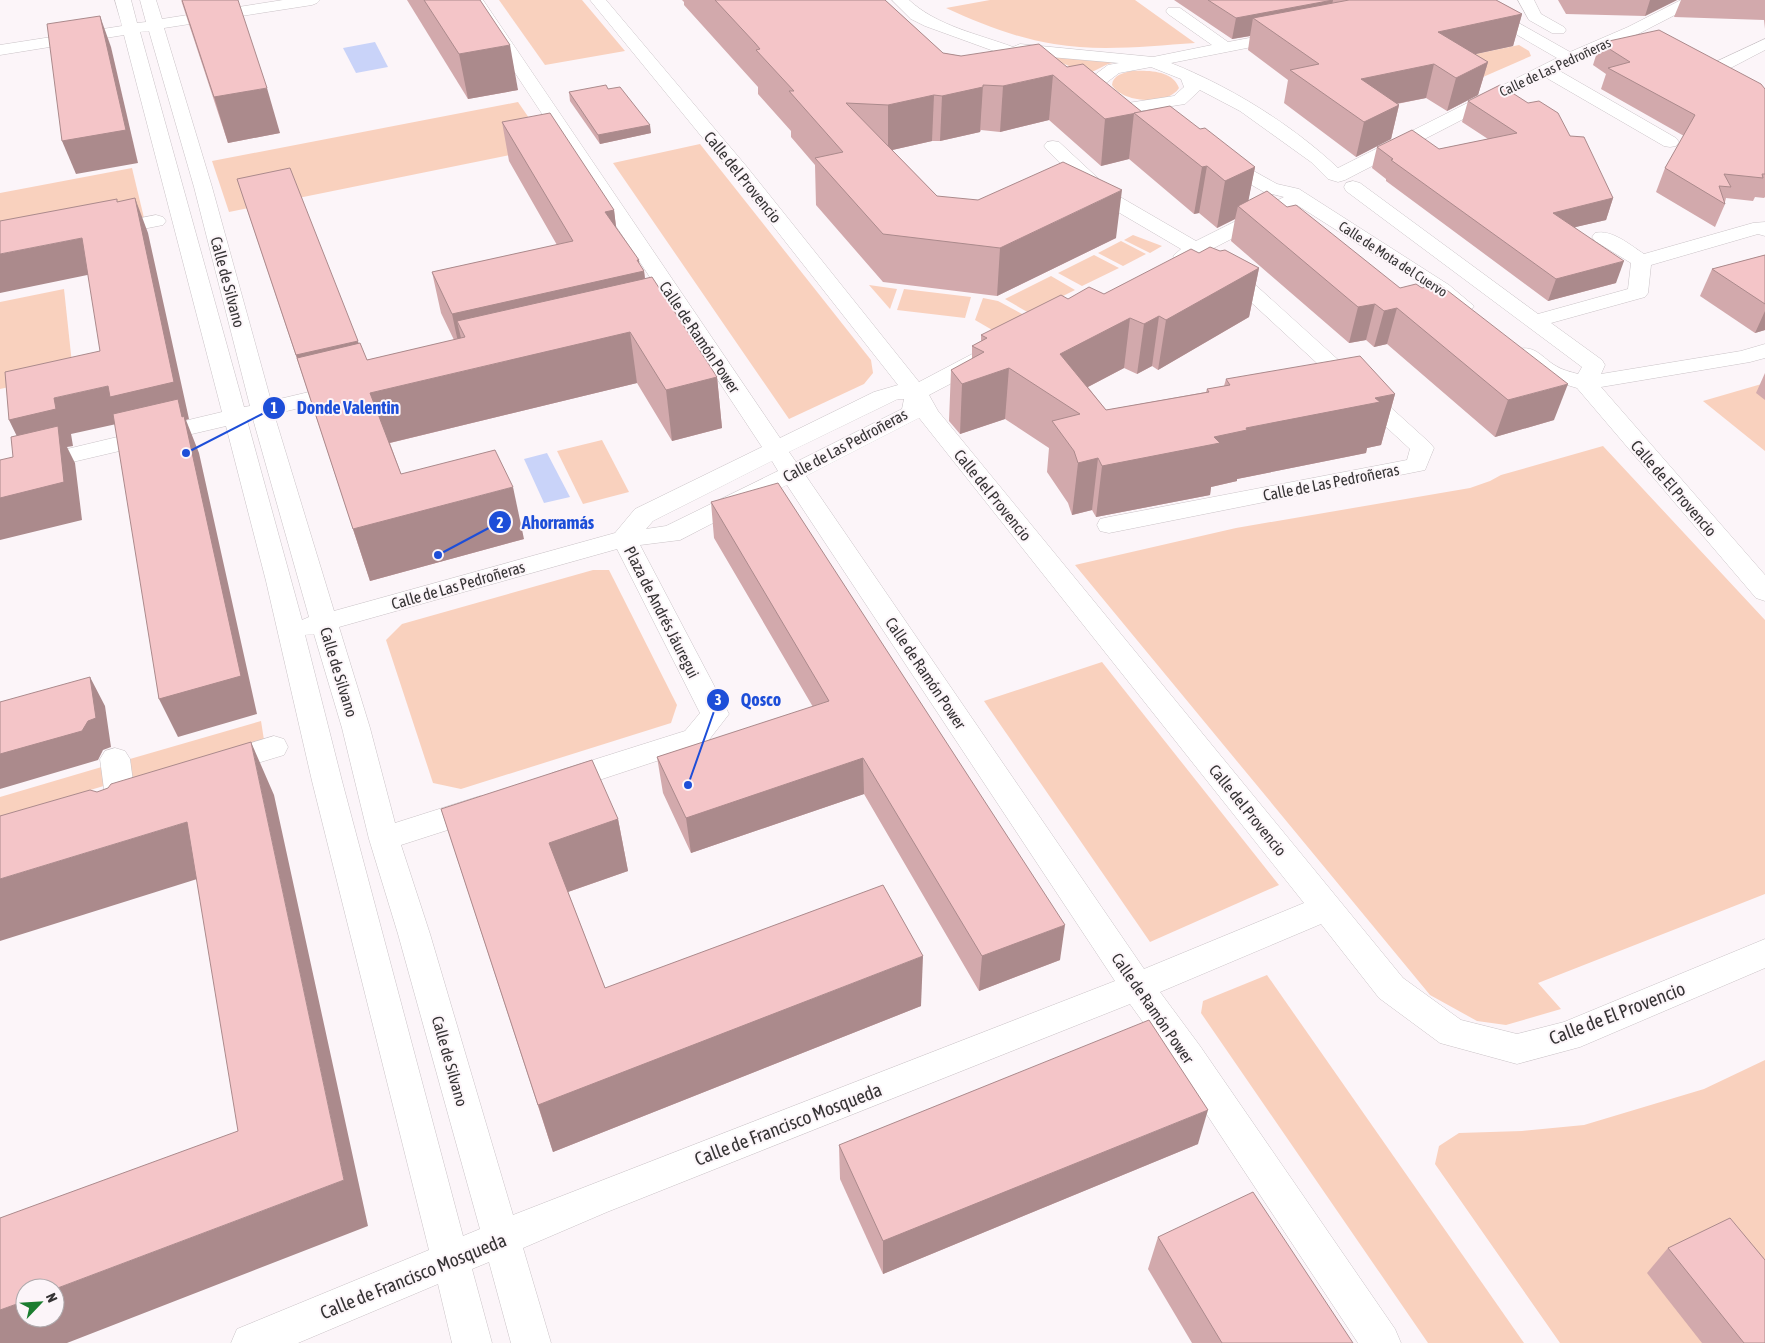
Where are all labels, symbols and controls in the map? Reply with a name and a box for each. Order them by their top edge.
street label: Calle de Las Pedroñeras [1497,34,1613,100]
street label: Calle del Provencio [701,128,785,226]
street label: Calle de Mota del Cuervo [1336,218,1450,300]
street label: Calle de Silvano [207,235,249,329]
street label: Calle de Ramón Power [656,278,744,396]
callout: Donde Valentin [262,391,409,424]
text: Donde Valentin [297,397,400,418]
text: 1 [270,399,278,416]
street label: Calle de Las Pedroñeras [780,404,911,485]
street label: Calle de El Provencio [1627,436,1721,540]
street label: Calle del Provencio [951,446,1035,544]
street label: Calle de Las Pedroñeras [1261,460,1401,504]
callout: Ahorramás [487,506,604,539]
text: Ahorramás [521,512,595,533]
text: 2 [496,514,504,531]
street label: Plaza de Andrés Jáuregui [620,543,703,681]
street label: Calle de Las Pedroñeras [389,557,527,613]
street label: Calle de Ramón Power [882,614,970,732]
street label: Calle de Silvano [317,625,361,719]
callout: Qosco [705,683,791,716]
text: Qosco [741,689,781,710]
text: 3 [714,691,722,708]
street label: Calle del Provencio [1206,761,1290,859]
street label: Calle de Ramón Power [1108,949,1198,1067]
street label: Calle de El Provencio [1546,977,1688,1049]
street label: Calle de Silvano [429,1014,471,1108]
street label: Calle de Francisco Mosqueda [691,1078,885,1170]
street label: Calle de Francisco Mosqueda [317,1229,509,1323]
north arrow [15,1278,65,1328]
text: N [43,1290,61,1305]

